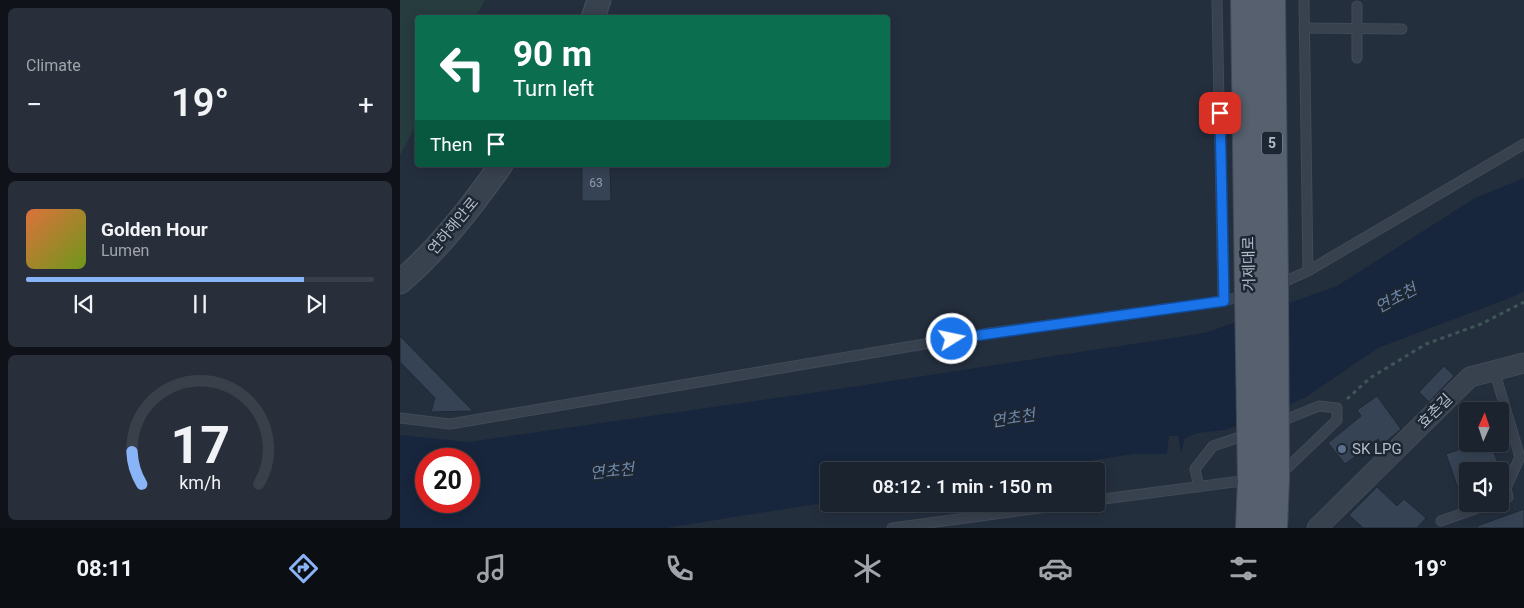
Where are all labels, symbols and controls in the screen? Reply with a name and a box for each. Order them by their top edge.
text: 90 m [513,34,592,75]
icon: left [430,35,495,100]
text: Climate [26,56,81,75]
text: Turn left [513,76,594,101]
text: 19° [171,81,229,125]
text: − [26,88,42,121]
text: + [358,88,374,121]
pin [1199,92,1241,134]
icon: arrive [1206,99,1234,127]
icon: arrive [482,130,510,158]
road number: 5 [1262,132,1282,154]
text: Then [430,133,472,156]
house number: 63 [589,176,603,190]
street label: 연하해안로 [424,194,482,258]
text: Golden Hour [101,218,208,241]
street label: 거제대로 [1240,236,1258,292]
text: Lumen [101,241,149,260]
water label: 연초천 [1372,278,1422,317]
icon: previous [70,290,98,318]
icon: pause [186,290,214,318]
icon: next [302,290,330,318]
position arrow [925,312,977,364]
street label: 효촌길 [1414,390,1456,432]
north arrow [1459,402,1509,452]
map controls [1459,402,1509,512]
water label: 연초천 [990,405,1039,431]
text: 17 [170,415,230,476]
place label: SK LPG [1352,440,1402,458]
marker: SK LPG [1336,443,1348,455]
speed limit sign: 20 [415,448,480,513]
water label: 연초천 [589,459,637,483]
button: sound [1459,462,1509,512]
text: km/h [179,472,221,493]
text: 08:12 · 1 min · 150 m [872,475,1053,498]
icon: directions [286,551,321,586]
icon: music [474,551,509,586]
icon: phone [662,551,697,586]
icon: climate [850,551,885,586]
icon: car [1038,551,1073,586]
icon: filters [1226,551,1261,586]
text: 08:11 [76,556,133,581]
text: 19° [1414,556,1447,581]

